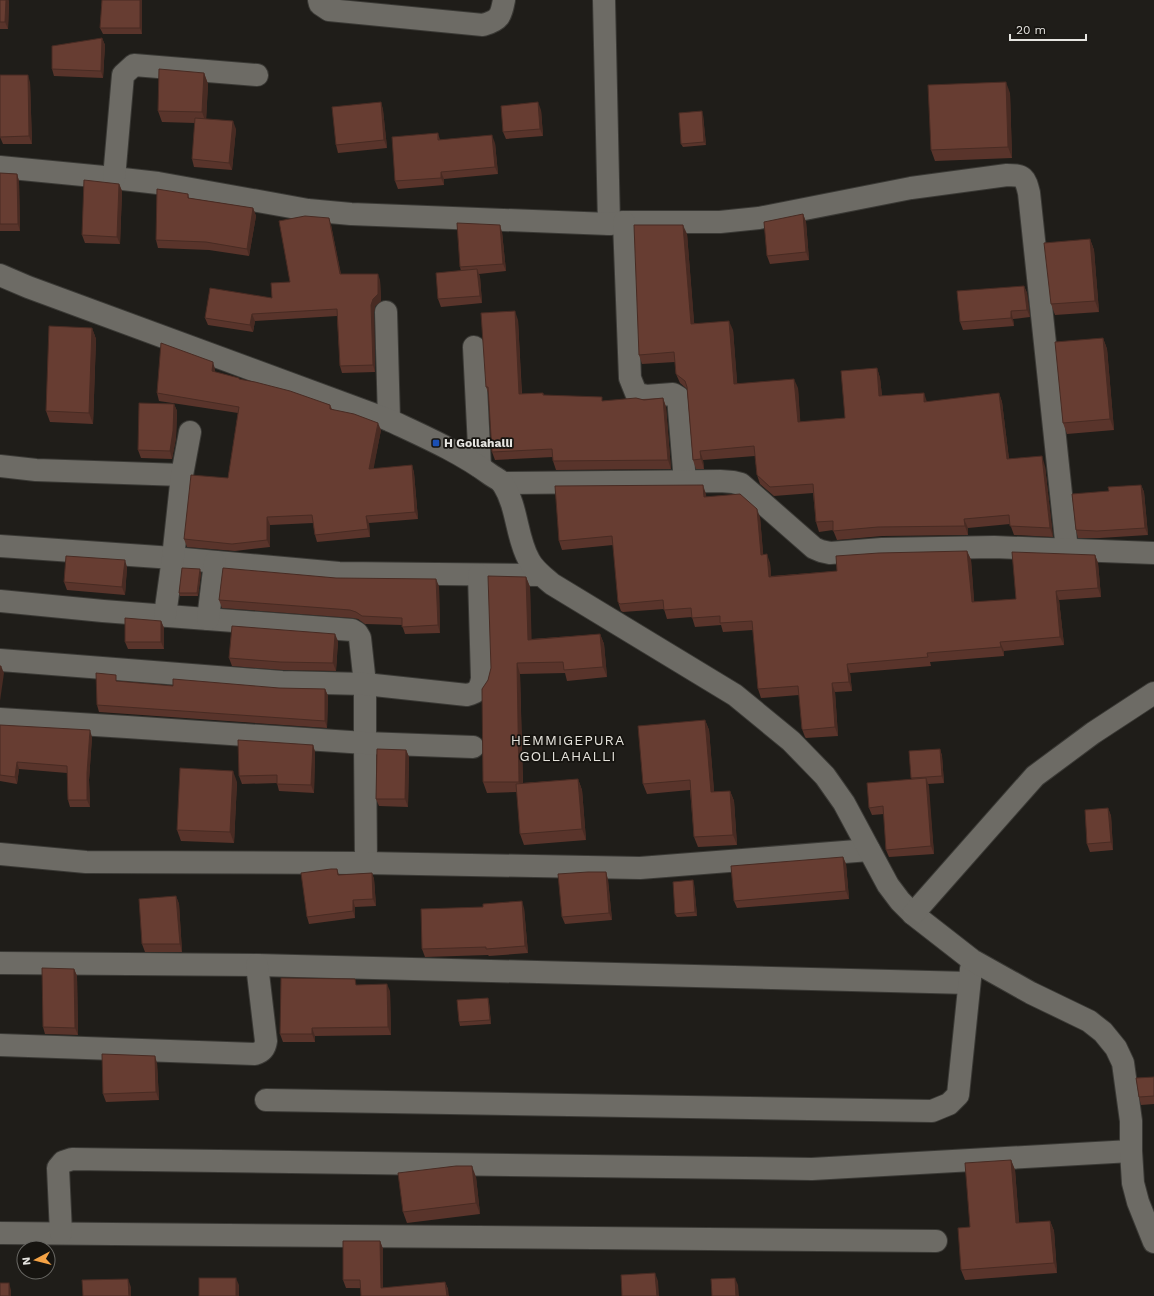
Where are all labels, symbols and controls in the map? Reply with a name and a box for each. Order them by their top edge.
scale bar [1010,16,1086,42]
text: 20 m [1016,23,1046,37]
place label: H Gollahalli [444,436,513,450]
marker: H Gollahalli [431,438,441,448]
district label: HEMMIGEPURA GOLLAHALLI [511,732,625,764]
north arrow [16,1240,56,1280]
text: N [20,1256,34,1266]

